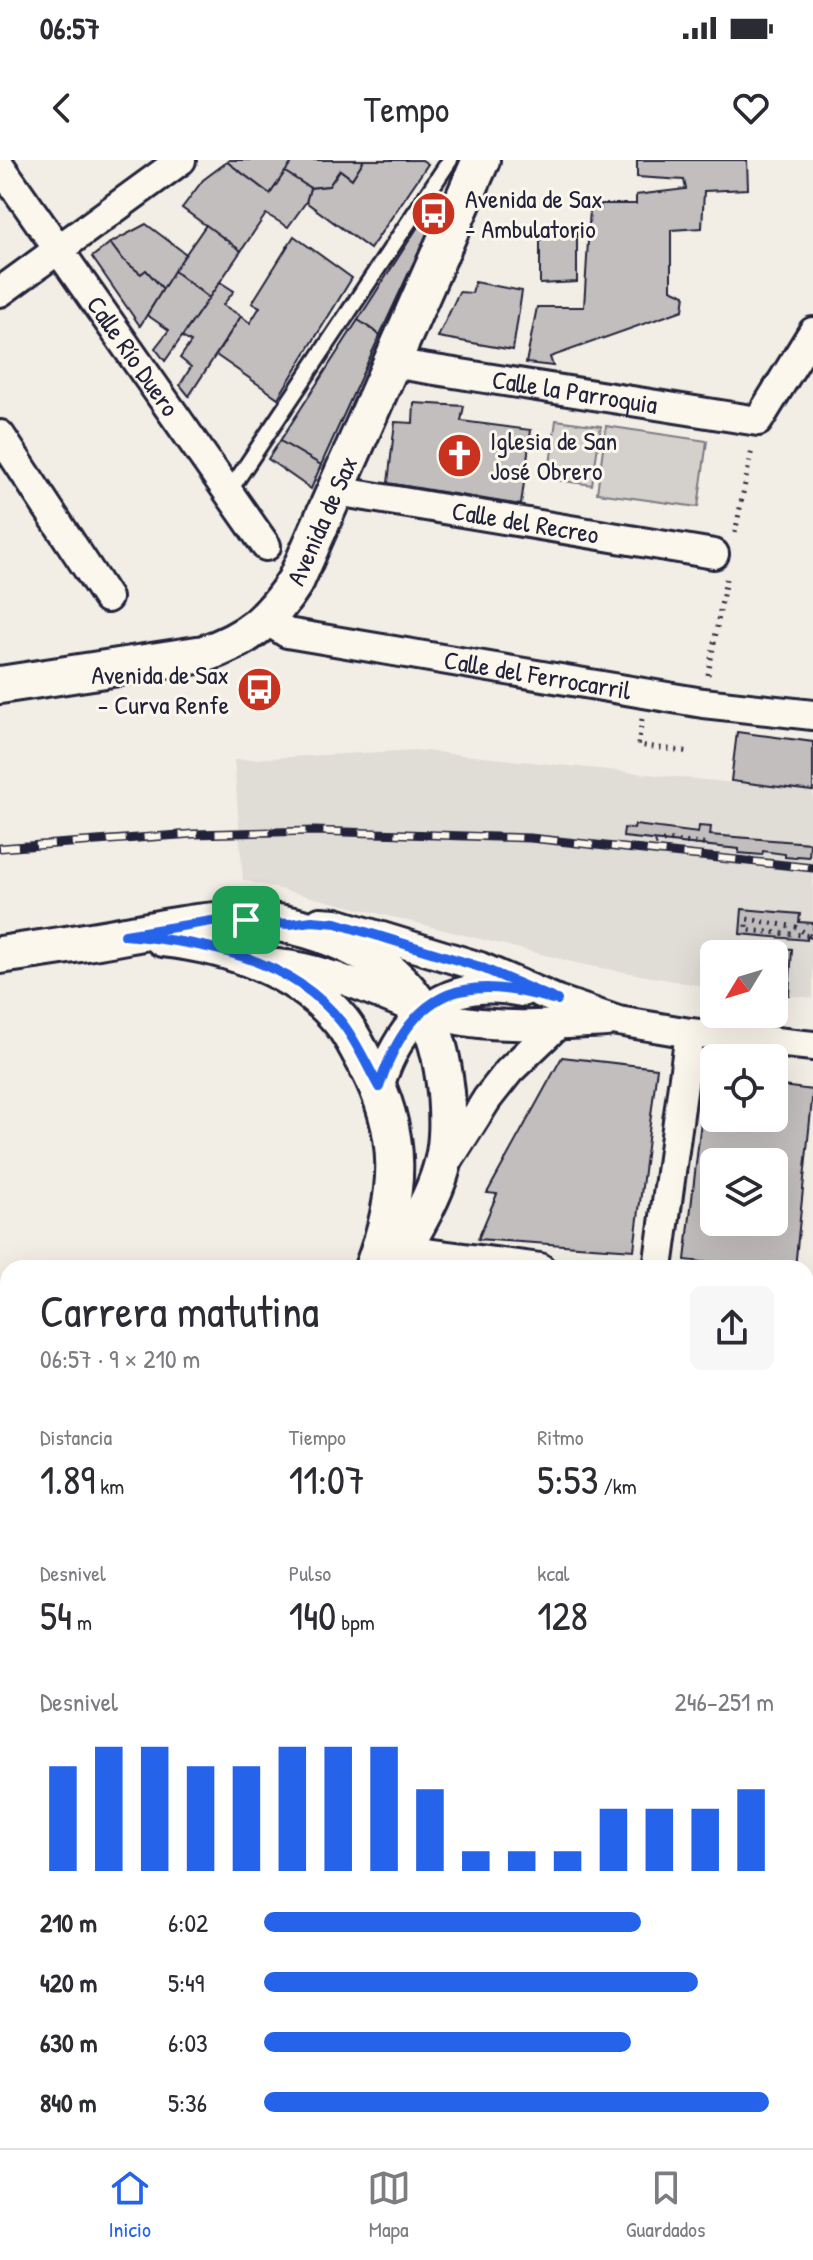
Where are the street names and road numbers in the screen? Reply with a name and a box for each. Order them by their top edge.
street label: Calle Río Duero [79,288,188,423]
street label: Calle la Parroquia [490,361,660,422]
street label: Avenida de Sax [278,451,365,591]
street label: Calle del Recreo [449,493,602,552]
street label: Calle del Ferrocarril [442,642,634,708]

